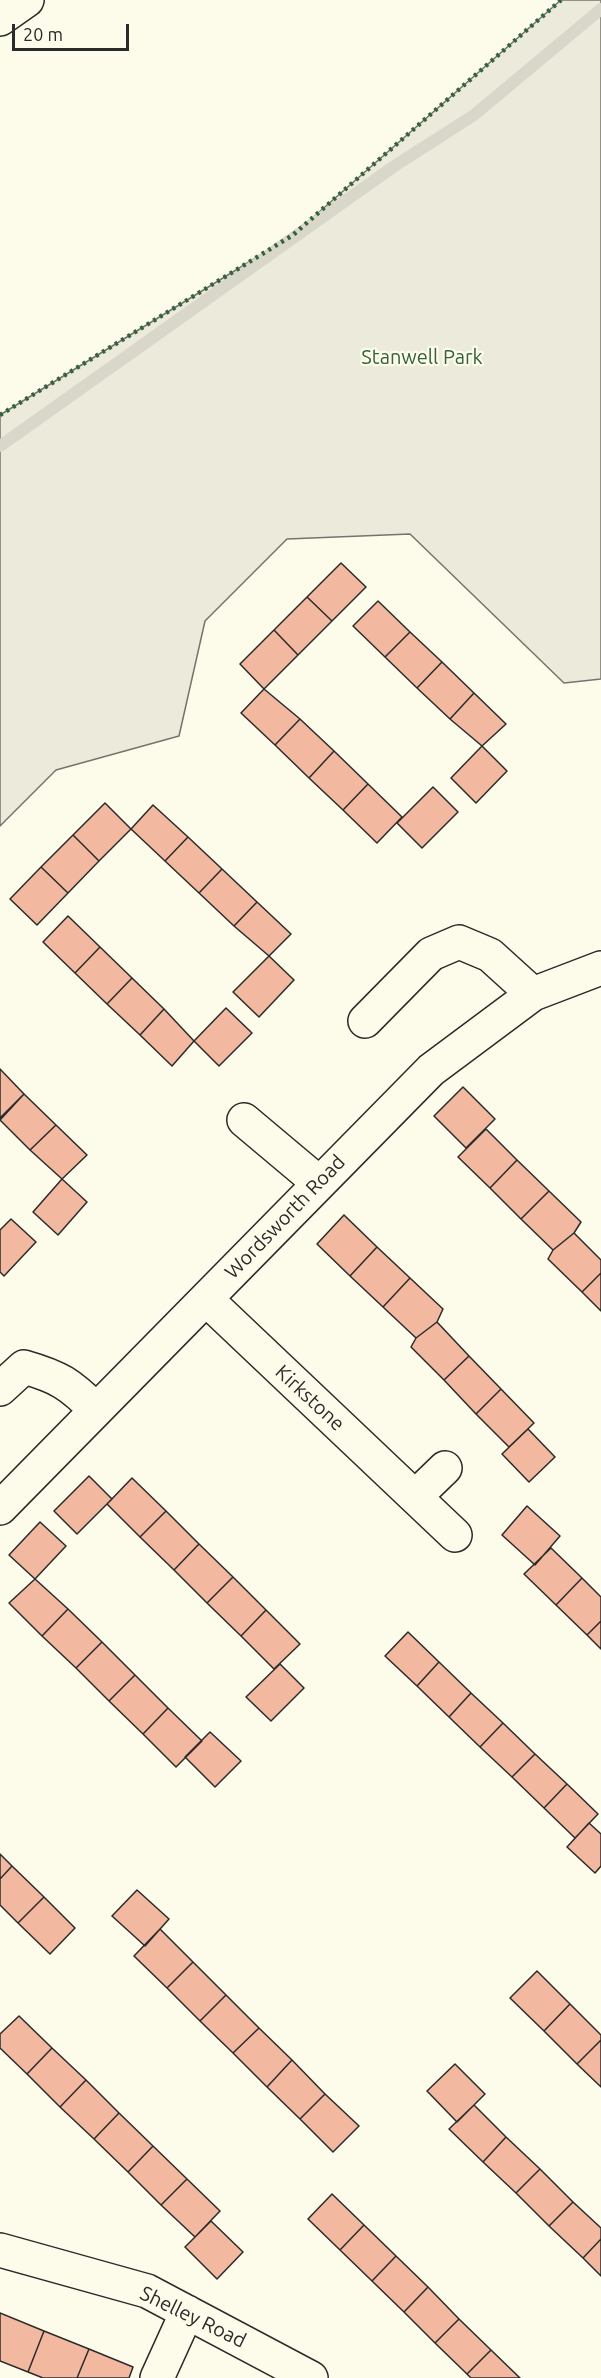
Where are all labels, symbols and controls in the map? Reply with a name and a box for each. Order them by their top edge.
scale bar [15,12,132,50]
text: 20 m [23,24,63,44]
park label: Stanwell Park [361,345,483,369]
street label: Wordsworth Road [220,1150,350,1284]
street label: Kirkstone [270,1360,350,1436]
street label: Shelley Road [136,2281,250,2353]

